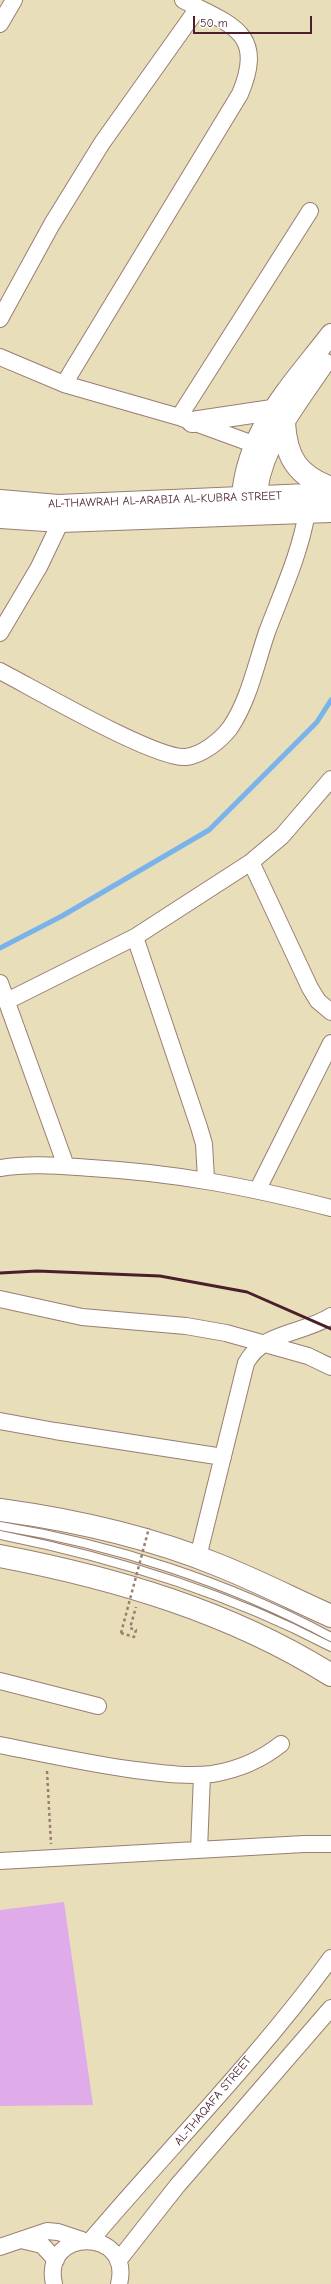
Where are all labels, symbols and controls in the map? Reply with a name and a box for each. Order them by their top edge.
scale bar [195,8,314,34]
text: 50 m [200,16,228,30]
street label: AL-THAWRAH AL-ARABIA AL-KUBRA STREET [48,489,282,511]
street label: AL-THAQAFA STREET [171,2053,255,2149]

